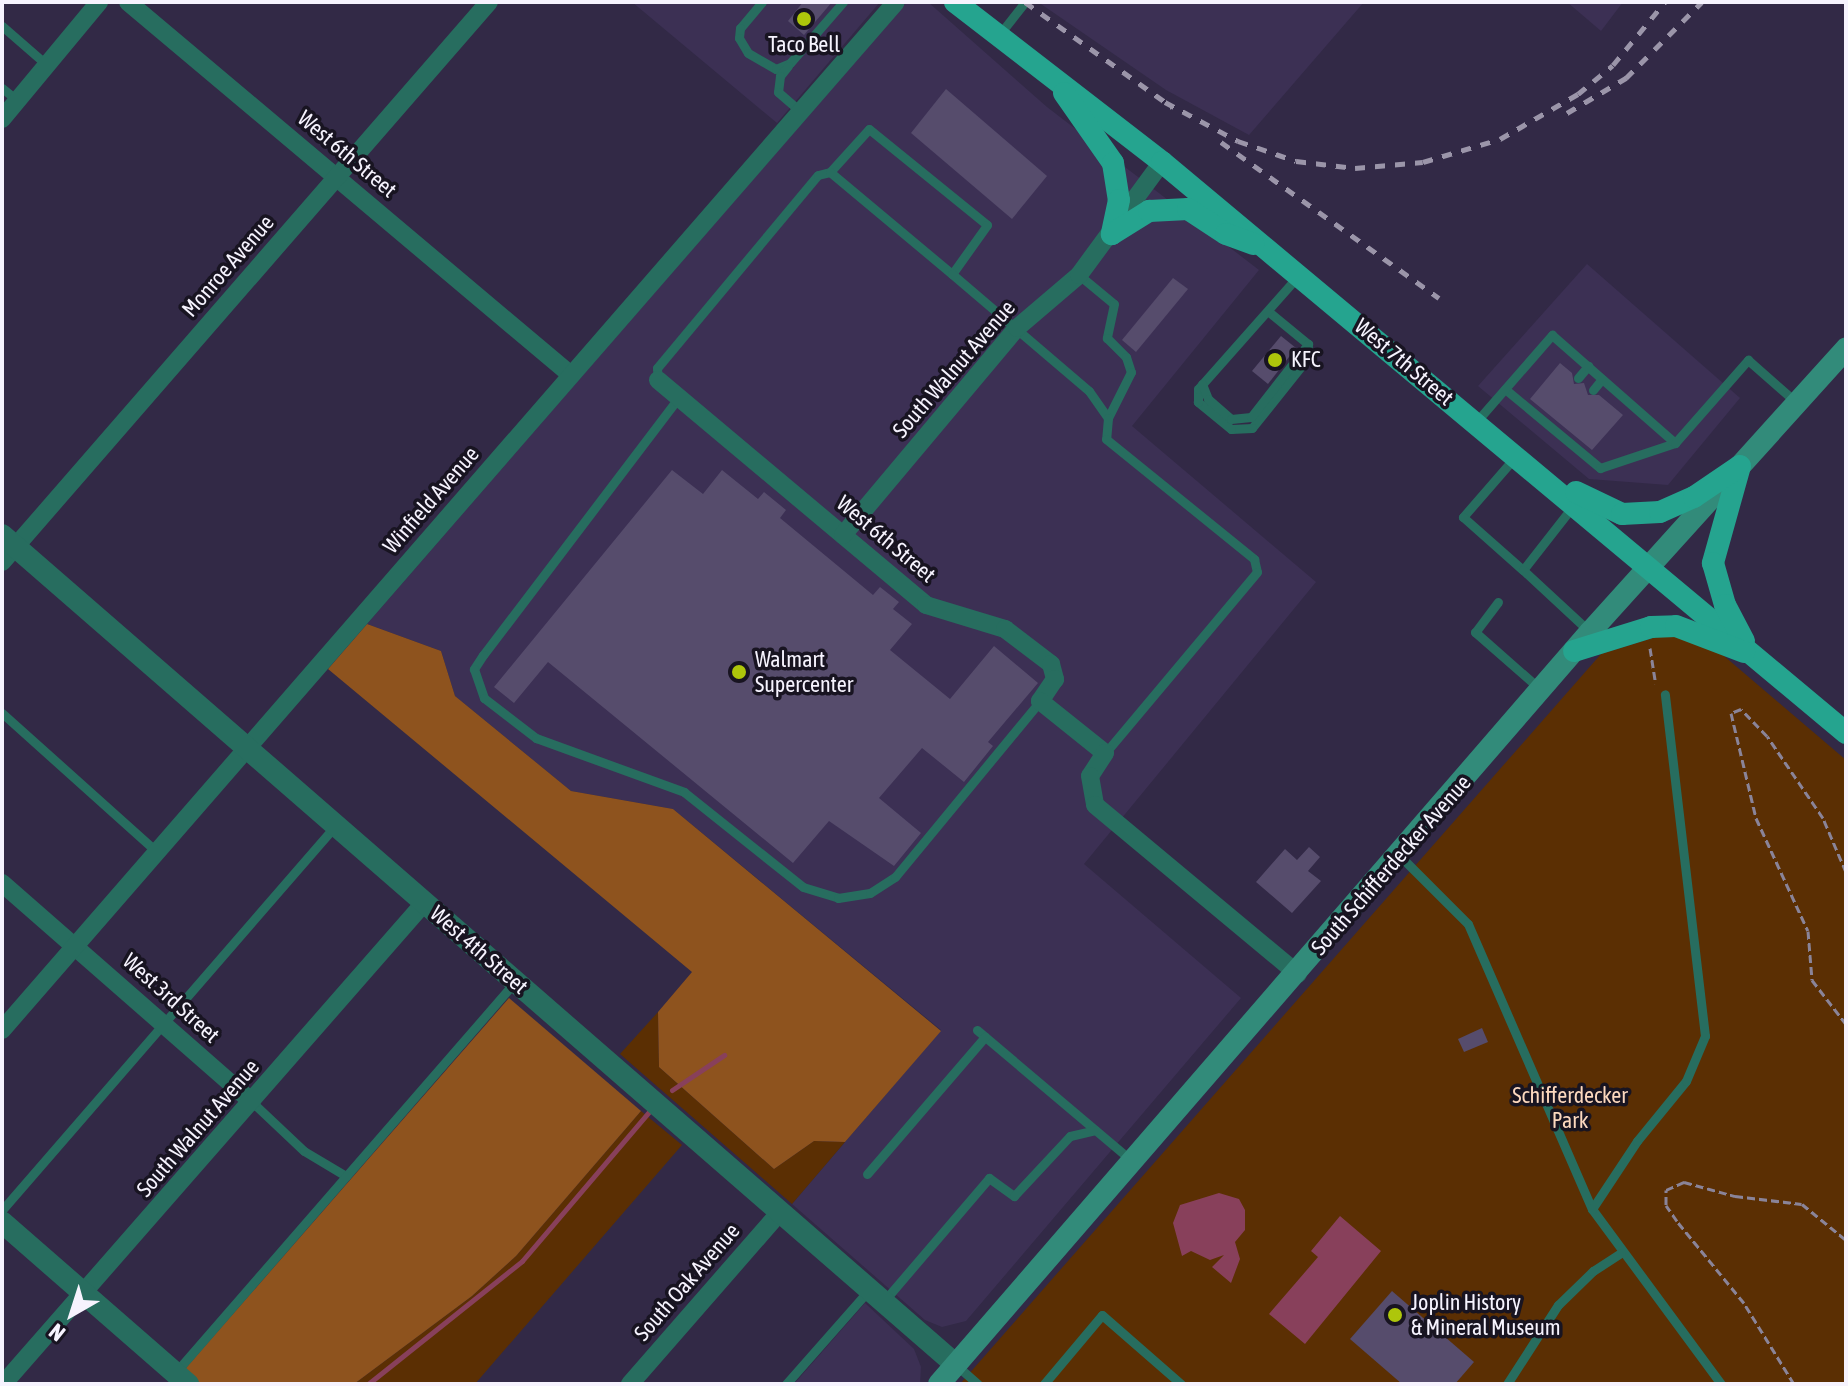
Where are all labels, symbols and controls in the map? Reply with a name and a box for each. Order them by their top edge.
marker: Taco Bell [795,10,813,28]
place label: Taco Bell [768,32,840,58]
street label: West 6th Street [292,105,402,203]
street label: Monroe Avenue [177,210,279,322]
street label: South Walnut Avenue [887,295,1021,443]
street label: West 7th Street [1349,313,1459,411]
place label: KFC [1291,347,1321,373]
marker: KFC [1266,351,1284,369]
street label: Winfield Avenue [377,441,485,559]
street label: West 6th Street [831,490,941,588]
place label: Walmart Supercenter [755,646,853,698]
marker: Walmart Supercenter [730,663,748,681]
street label: South Schifferdecker Avenue [1306,770,1476,960]
street label: West 4th Street [425,900,533,1000]
street label: West 3rd Street [117,948,225,1048]
street label: South Walnut Avenue [131,1054,265,1202]
park label: Schifferdecker Park [1512,1082,1628,1134]
street label: South Oak Avenue [629,1218,745,1346]
north arrow [32,1274,112,1354]
place label: Joplin History & Mineral Museum [1411,1289,1561,1340]
marker: Joplin History & Mineral Museum [1386,1306,1404,1324]
text: N [44,1318,70,1347]

